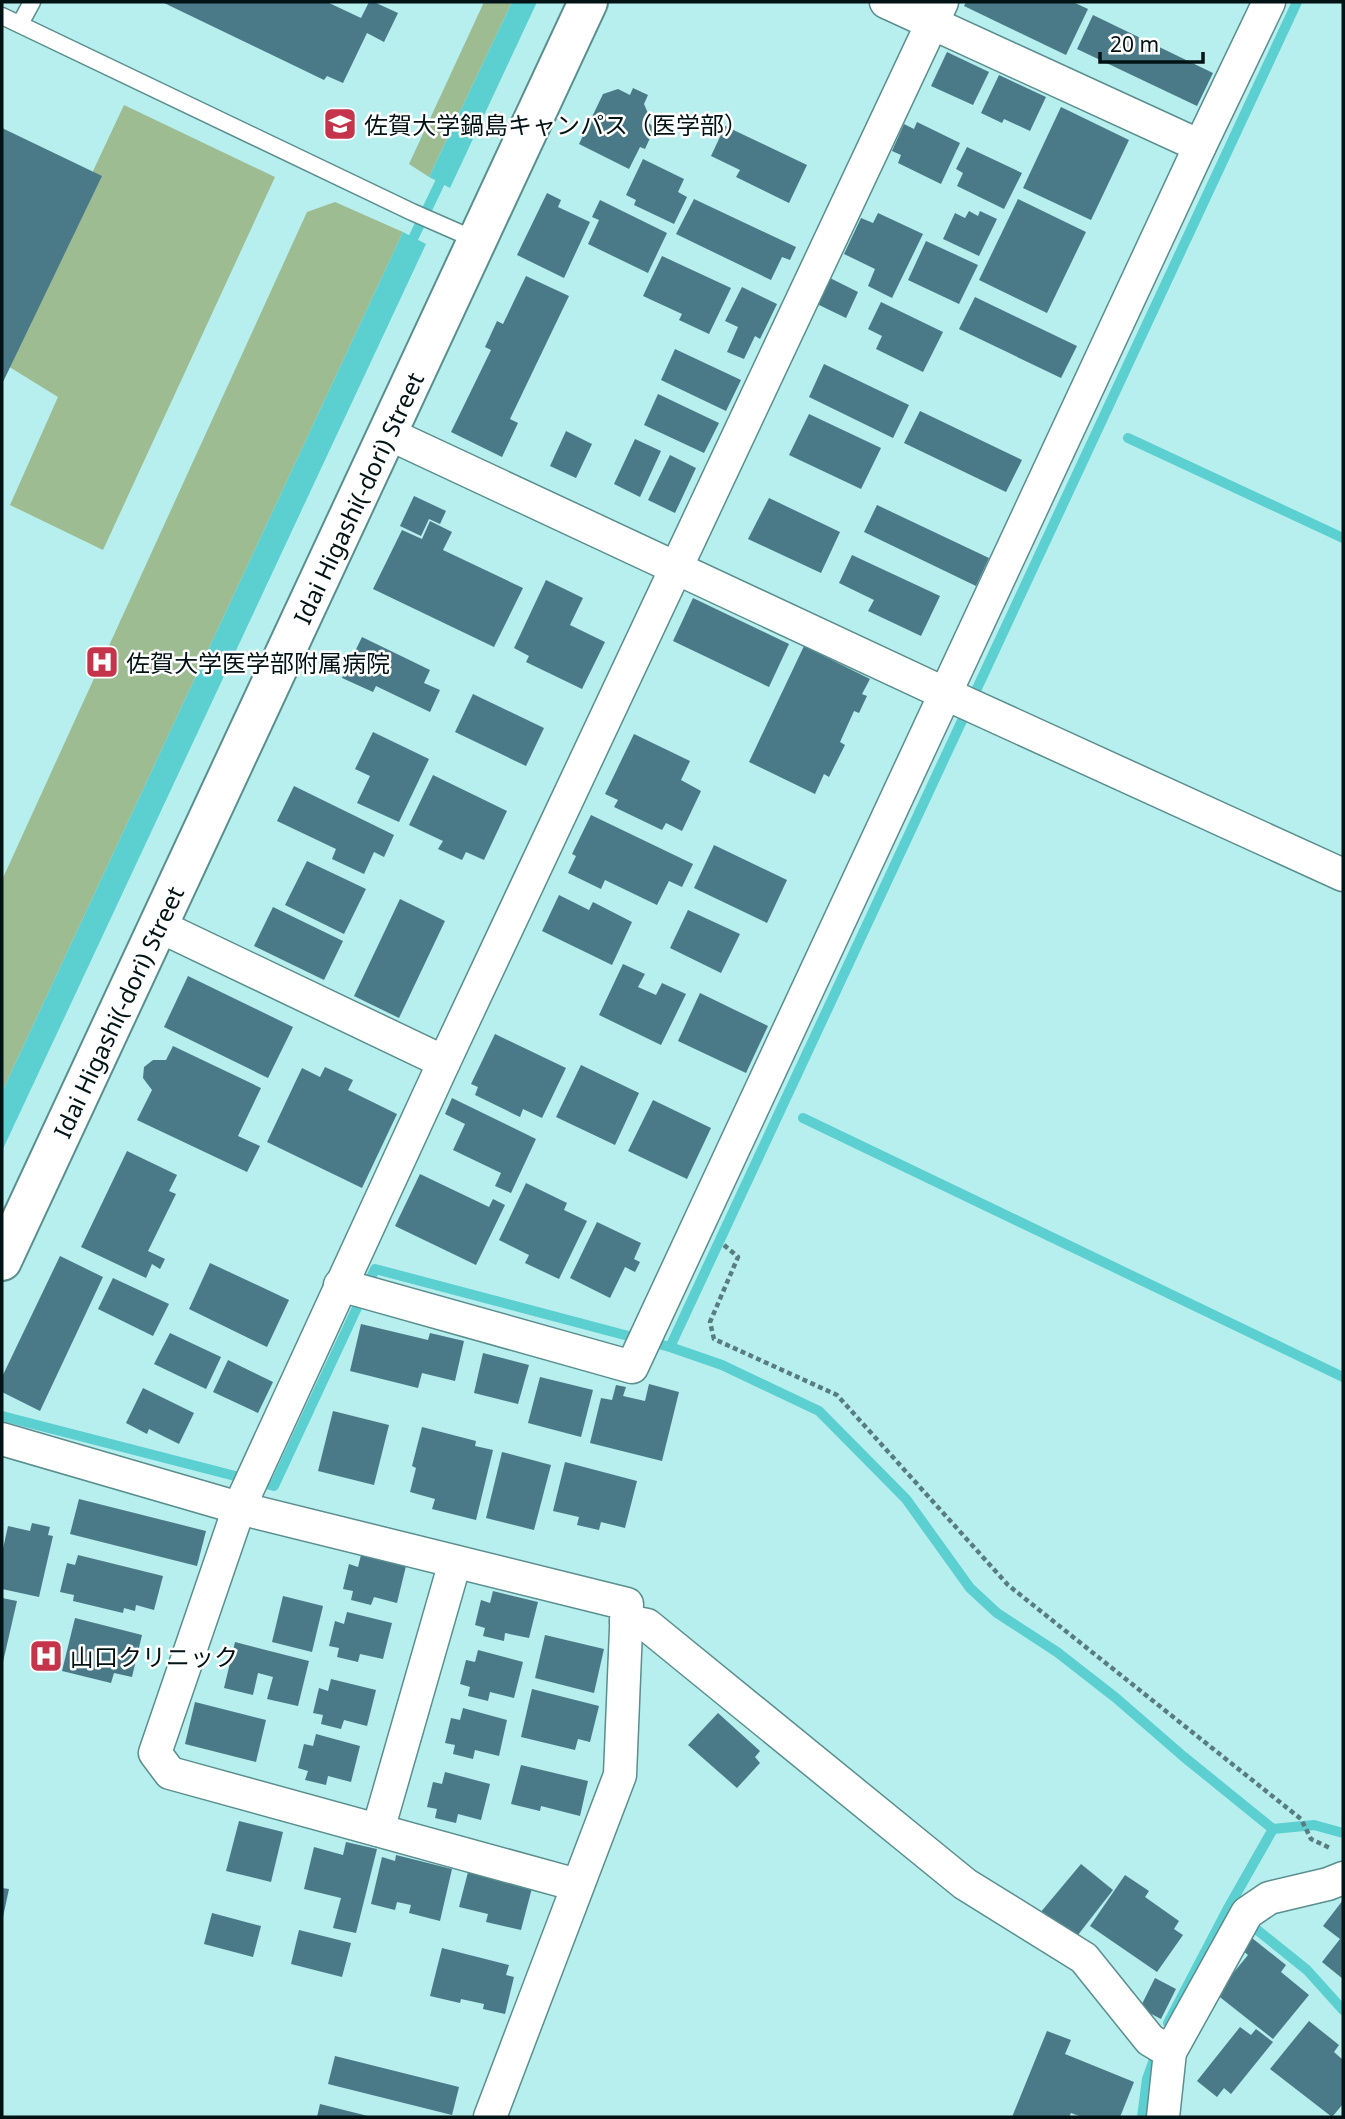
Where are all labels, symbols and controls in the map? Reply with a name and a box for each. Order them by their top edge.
scale bar [1100,21,1203,65]
text: 20 m [1110,30,1159,58]
school or university icon: 佐賀大学鍋島キャンパス（医学部） [321,105,359,143]
place label: 佐賀大学鍋島キャンパス（医学部） [364,108,748,141]
street label: Idai Higashi(-dori) Street [285,366,431,629]
hospital icon: 佐賀大学医学部附属病院 [83,643,121,681]
place label: 佐賀大学医学部附属病院 [126,646,390,679]
street label: Idai Higashi(-dori) Street [45,880,191,1143]
hospital icon: 山口クリニック [27,1637,65,1675]
place label: 山口クリニック [70,1640,238,1673]

